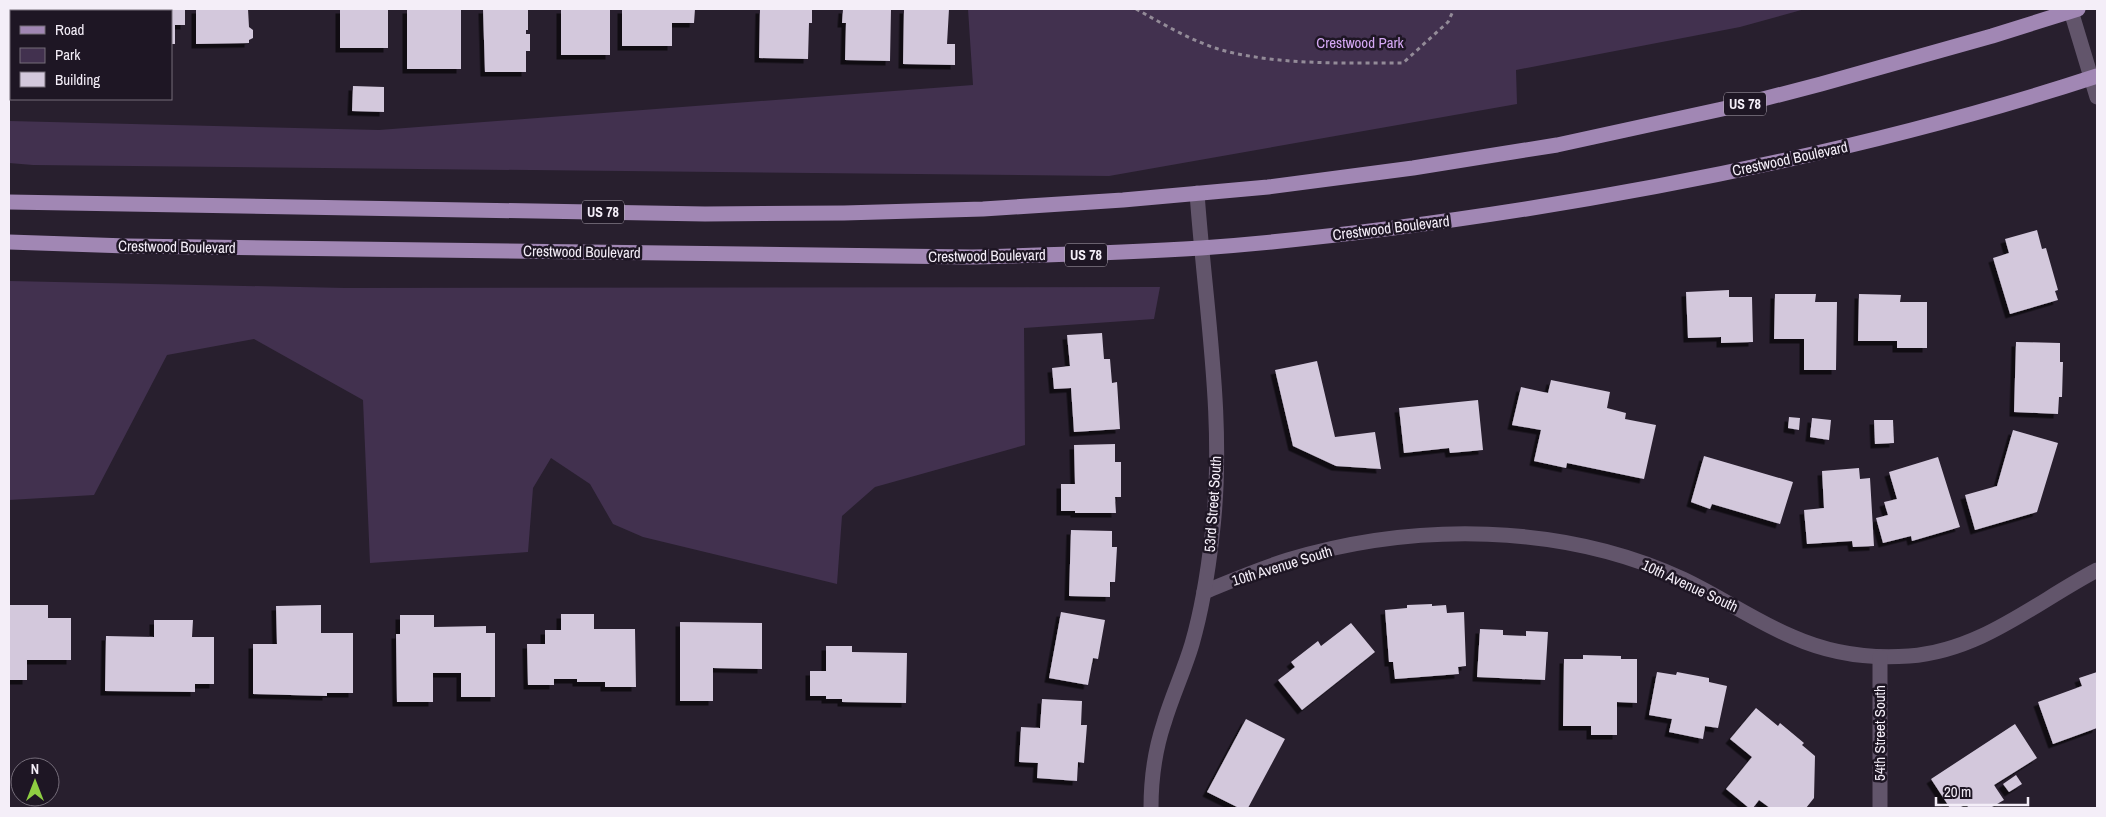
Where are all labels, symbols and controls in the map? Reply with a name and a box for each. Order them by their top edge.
legend [10,10,172,100]
text: Road [55,19,84,40]
park label: Crestwood Park [1316,32,1405,53]
text: Park [55,44,81,65]
text: Building [55,69,100,90]
road number: US 78 [1724,92,1766,116]
street label: Crestwood Boulevard [1730,136,1850,181]
road number: US 78 [582,200,624,223]
street label: Crestwood Boulevard [1331,210,1451,245]
street label: Crestwood Boulevard [118,235,236,258]
street label: Crestwood Boulevard [523,240,641,263]
street label: Crestwood Boulevard [928,244,1046,267]
road number: US 78 [1065,244,1107,266]
street label: 53rd Street South [1199,455,1226,553]
street label: 10th Avenue South [1229,540,1335,591]
street label: 10th Avenue South [1639,554,1742,617]
street label: 54th Street South [1869,685,1890,781]
north arrow [10,757,60,807]
text: N [31,760,39,778]
scale bar [1936,774,2028,806]
text: 20 m [1944,781,1971,802]

